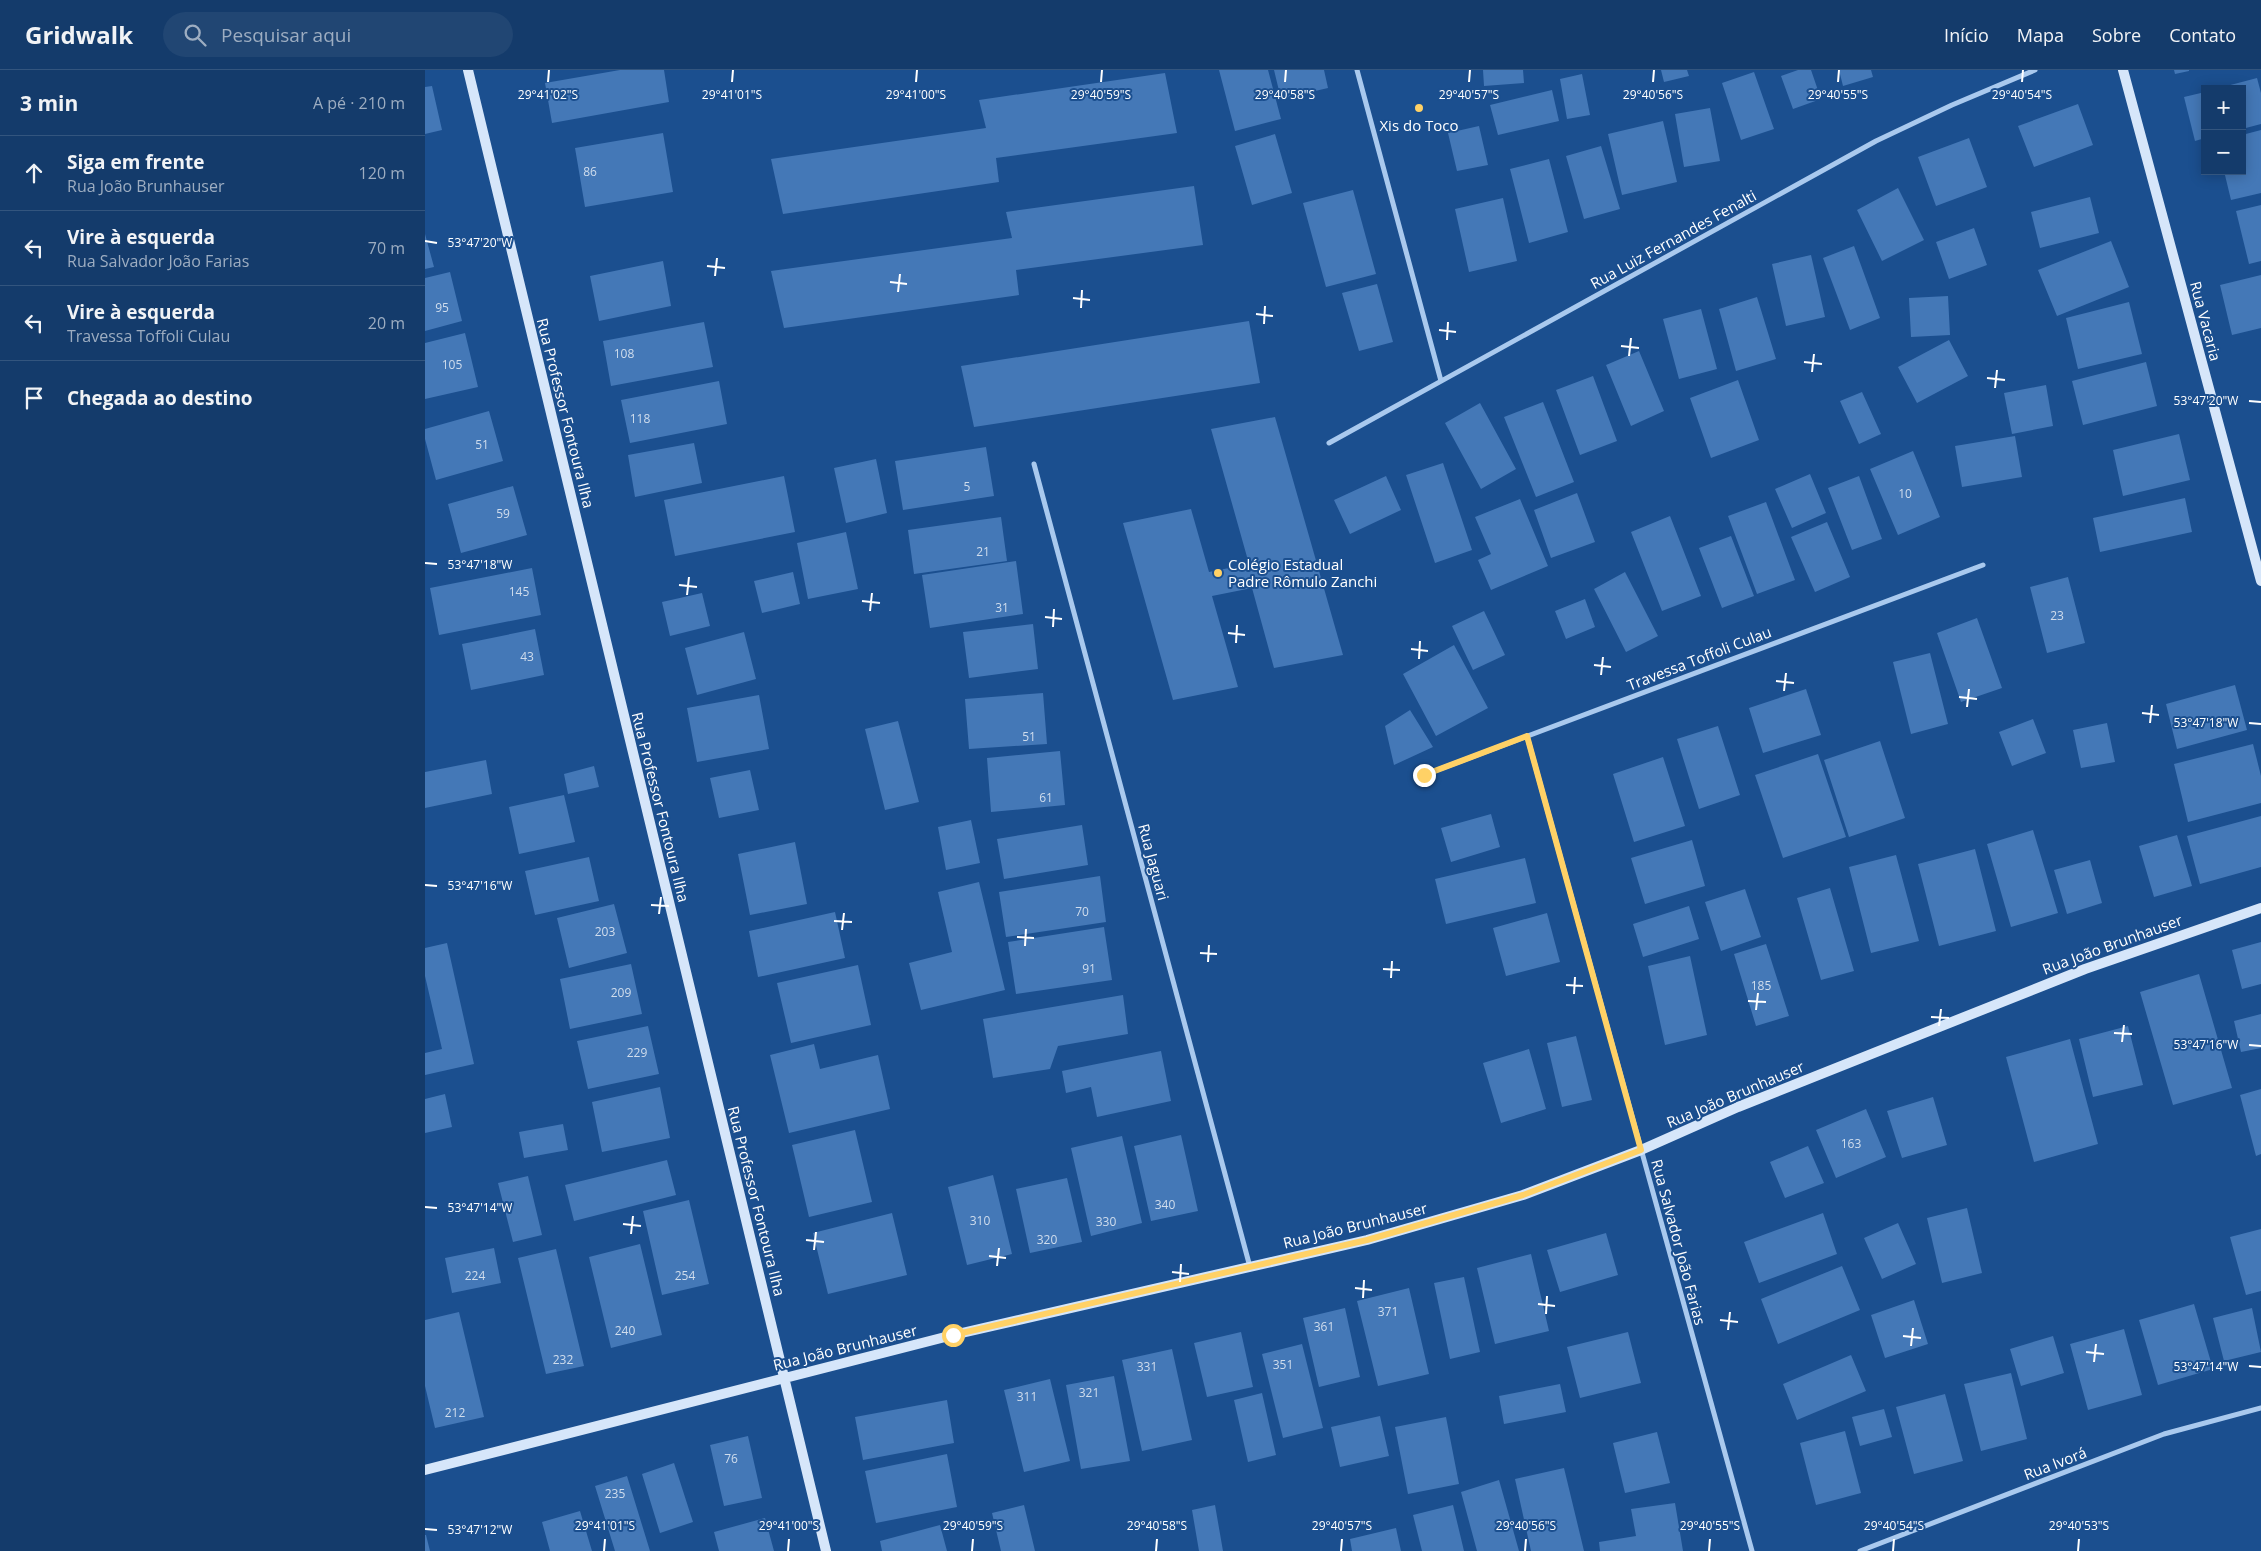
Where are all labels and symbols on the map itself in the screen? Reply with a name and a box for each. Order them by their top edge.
text: 29°41'02"S [518,86,578,103]
text: 29°41'01"S [702,86,762,103]
text: 29°41'00"S [886,86,946,103]
text: 29°40'59"S [1071,86,1131,103]
text: 29°40'58"S [1255,86,1315,103]
text: 29°40'57"S [1439,86,1499,103]
text: 29°40'56"S [1623,86,1683,103]
text: 29°40'55"S [1808,86,1868,103]
text: 29°40'54"S [1992,86,2052,103]
marker: Xis do Toco [1413,102,1425,114]
place label: Xis do Toco [1379,115,1459,135]
house number: 86 [583,163,597,180]
street label: Rua Luiz Fernandes Fenalti [1586,185,1760,293]
text: 53°47'20"W [448,234,512,251]
street label: Rua Vacaria [2186,279,2226,363]
house number: 95 [435,299,449,316]
street label: Rua Professor Fontoura Ilha [533,316,599,510]
house number: 108 [614,345,634,362]
house number: 105 [442,356,462,373]
text: 53°47'20"W [2174,392,2238,409]
house number: 118 [630,410,650,427]
house number: 51 [475,436,489,453]
house number: 5 [964,478,971,495]
house number: 10 [1898,485,1912,502]
house number: 59 [496,505,510,522]
house number: 21 [976,543,990,560]
place label: Colégio Estadual Padre Rômulo Zanchi [1228,554,1377,591]
text: 53°47'18"W [448,556,512,573]
marker: Colégio Estadual Padre Rômulo Zanchi [1212,567,1224,579]
house number: 145 [509,583,529,600]
house number: 31 [995,599,1009,616]
house number: 23 [2050,607,2064,624]
street label: Travessa Toffoli Culau [1624,621,1774,695]
house number: 43 [520,648,534,665]
street label: Rua Professor Fontoura Ilha [628,710,694,904]
text: 53°47'18"W [2174,714,2238,731]
house number: 51 [1022,728,1036,745]
route end [1413,764,1436,787]
house number: 61 [1039,789,1053,806]
street label: Rua Jaguari [1134,821,1174,903]
text: 53°47'16"W [448,877,512,894]
house number: 70 [1075,903,1089,920]
street label: Rua João Brunhauser [2039,909,2185,979]
house number: 203 [595,923,615,940]
house number: 91 [1082,960,1096,977]
house number: 185 [1751,977,1771,994]
house number: 209 [611,984,631,1001]
text: 53°47'16"W [2174,1036,2238,1053]
house number: 229 [627,1044,647,1061]
street label: Rua João Brunhauser [1663,1056,1807,1132]
street label: Rua Professor Fontoura Ilha [724,1104,790,1298]
house number: 163 [1841,1135,1861,1152]
street label: Rua Salvador João Farias [1647,1157,1711,1327]
house number: 340 [1155,1196,1175,1213]
street label: Rua João Brunhauser [1281,1197,1429,1253]
text: 53°47'14"W [448,1199,512,1216]
house number: 310 [970,1212,990,1229]
house number: 330 [1096,1213,1116,1230]
house number: 320 [1037,1231,1057,1248]
house number: 224 [465,1267,485,1284]
house number: 254 [675,1267,695,1284]
house number: 371 [1378,1303,1398,1320]
house number: 361 [1314,1318,1334,1335]
street label: Rua João Brunhauser [771,1319,919,1375]
house number: 240 [615,1322,635,1339]
route start [942,1324,965,1347]
house number: 232 [553,1351,573,1368]
house number: 351 [1273,1356,1293,1373]
house number: 331 [1137,1358,1157,1375]
text: 53°47'14"W [2174,1358,2238,1375]
house number: 321 [1079,1384,1099,1401]
house number: 311 [1017,1388,1037,1405]
house number: 212 [445,1404,465,1421]
street label: Rua Ivorá [2021,1442,2089,1484]
house number: 76 [724,1450,738,1467]
house number: 235 [605,1485,625,1502]
text: 29°41'01"S [575,1517,635,1534]
text: 29°41'00"S [759,1517,819,1534]
text: 29°40'59"S [943,1517,1003,1534]
text: 29°40'58"S [1127,1517,1187,1534]
text: 29°40'57"S [1312,1517,1372,1534]
text: 29°40'56"S [1496,1517,1556,1534]
text: 29°40'55"S [1680,1517,1740,1534]
text: 29°40'54"S [1864,1517,1924,1534]
text: 29°40'53"S [2049,1517,2109,1534]
text: 53°47'12"W [448,1521,512,1538]

